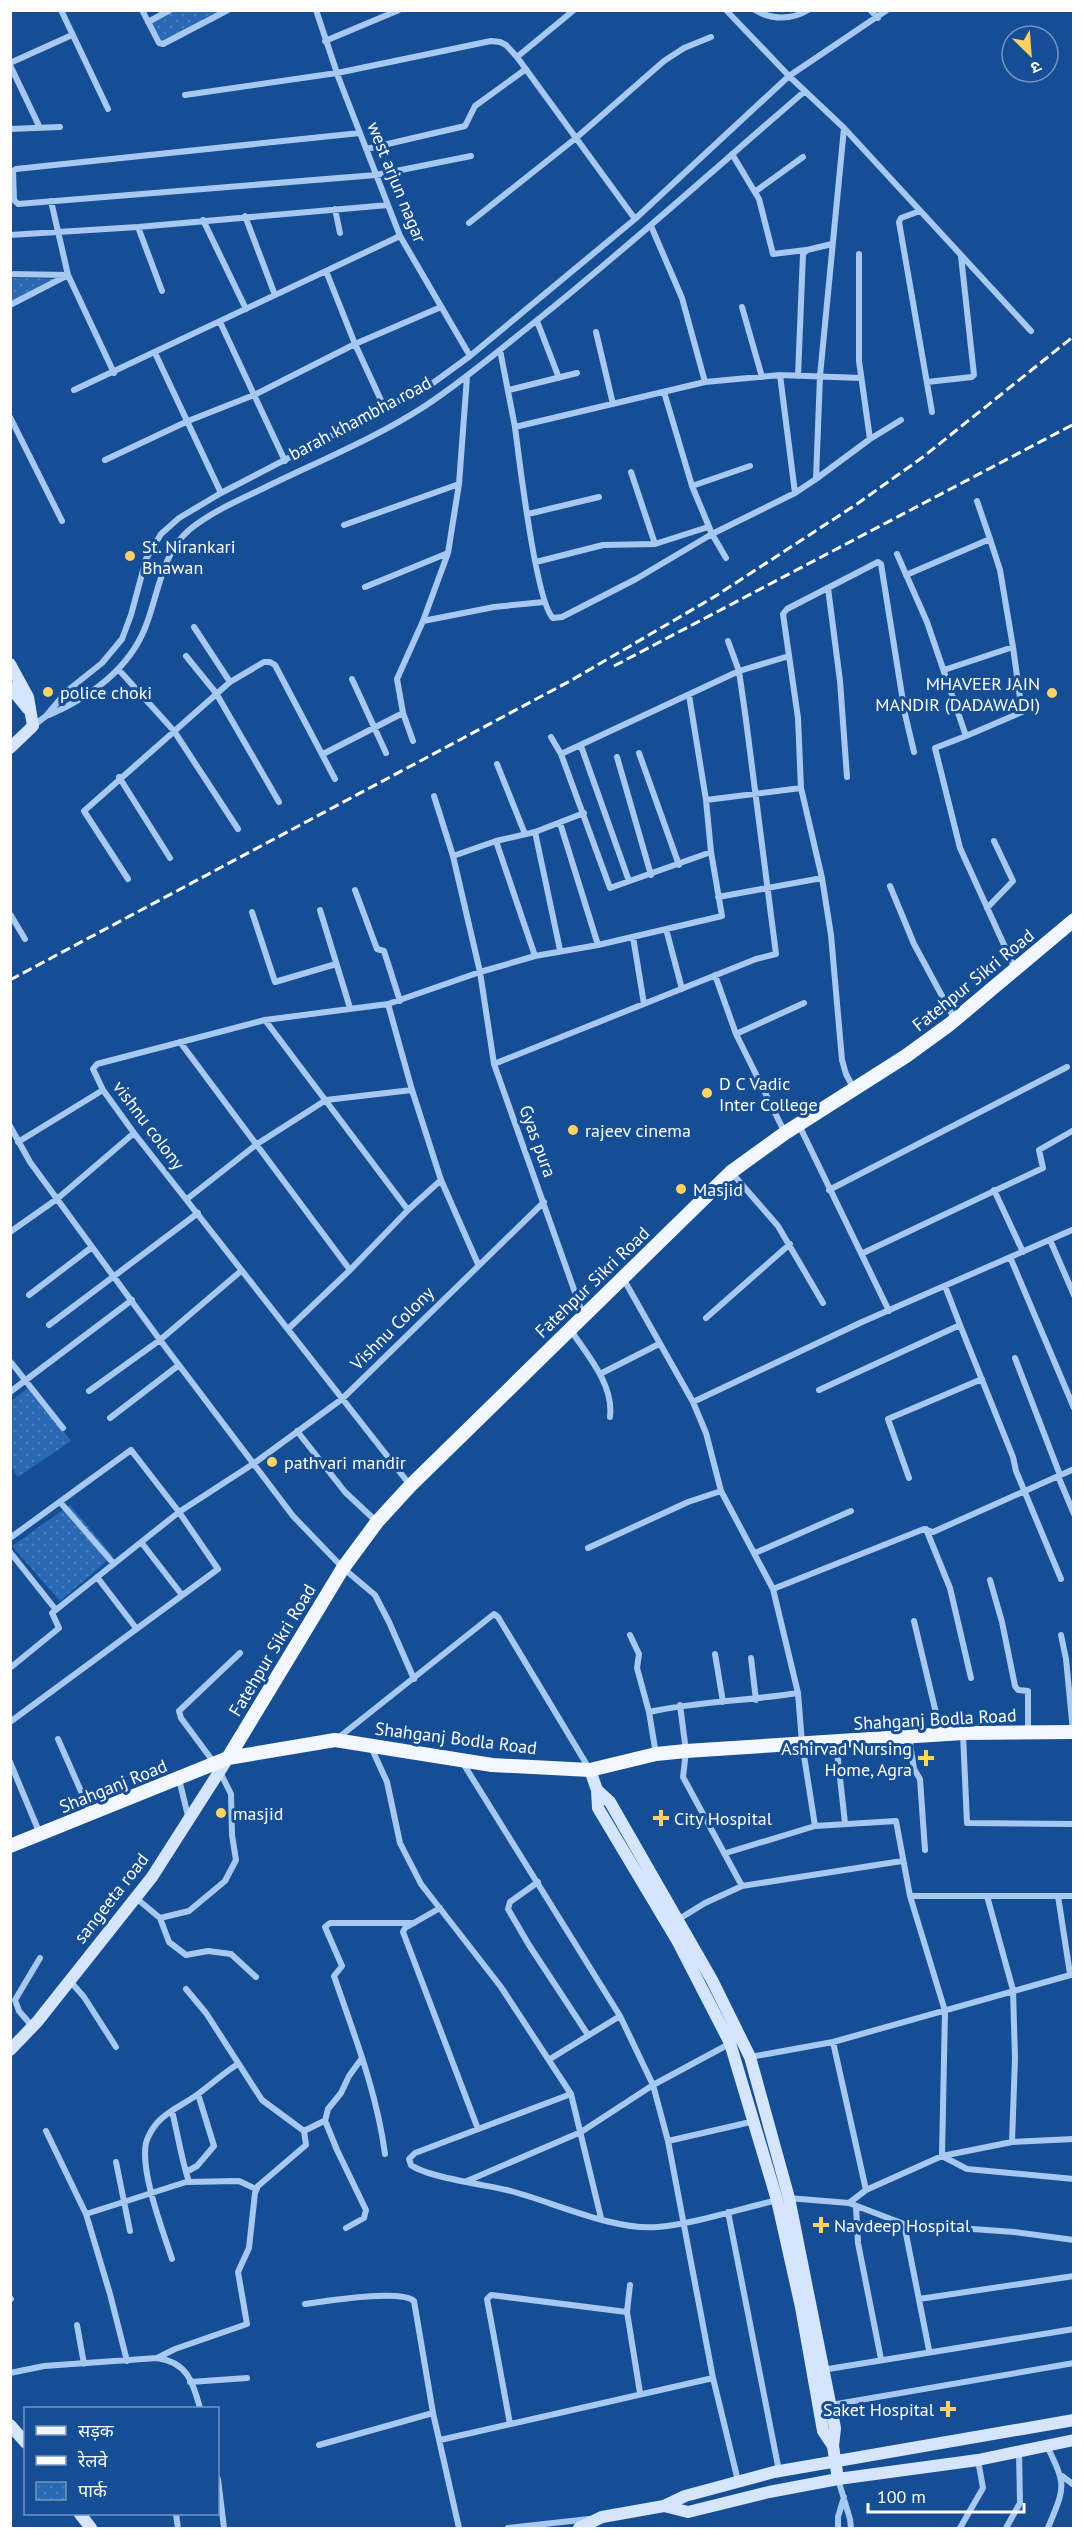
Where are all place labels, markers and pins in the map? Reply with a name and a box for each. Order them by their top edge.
place label: St. Nirankari Bhawan [142,535,236,579]
marker: St. Nirankari Bhawan [123,549,137,563]
place label: MHAVEER JAIN MANDIR (DADAWADI) [875,672,1040,716]
place label: police choki [60,681,152,704]
marker: police choki [41,685,55,699]
marker: MHAVEER JAIN MANDIR (DADAWADI) [1045,686,1059,700]
place label: D C Vadic Inter College [719,1072,818,1116]
marker: D C Vadic Inter College [700,1086,714,1100]
place label: rajeev cinema [585,1119,691,1142]
marker: rajeev cinema [566,1123,580,1137]
place label: Masjid [693,1178,743,1201]
marker: Masjid [674,1182,688,1196]
place label: pathvari mandir [284,1451,406,1474]
marker: pathvari mandir [265,1455,279,1469]
place label: Ashirvad Nursing Home, Agra [781,1737,912,1781]
marker: Ashirvad Nursing Home, Agra [917,1749,935,1767]
place label: masjid [233,1802,283,1825]
marker: masjid [214,1806,228,1820]
place label: City Hospital [674,1807,773,1830]
marker: City Hospital [652,1809,670,1827]
place label: Navdeep Hospital [834,2214,971,2237]
marker: Navdeep Hospital [812,2216,830,2234]
place label: Saket Hospital [823,2398,935,2421]
marker: Saket Hospital [939,2400,957,2418]

